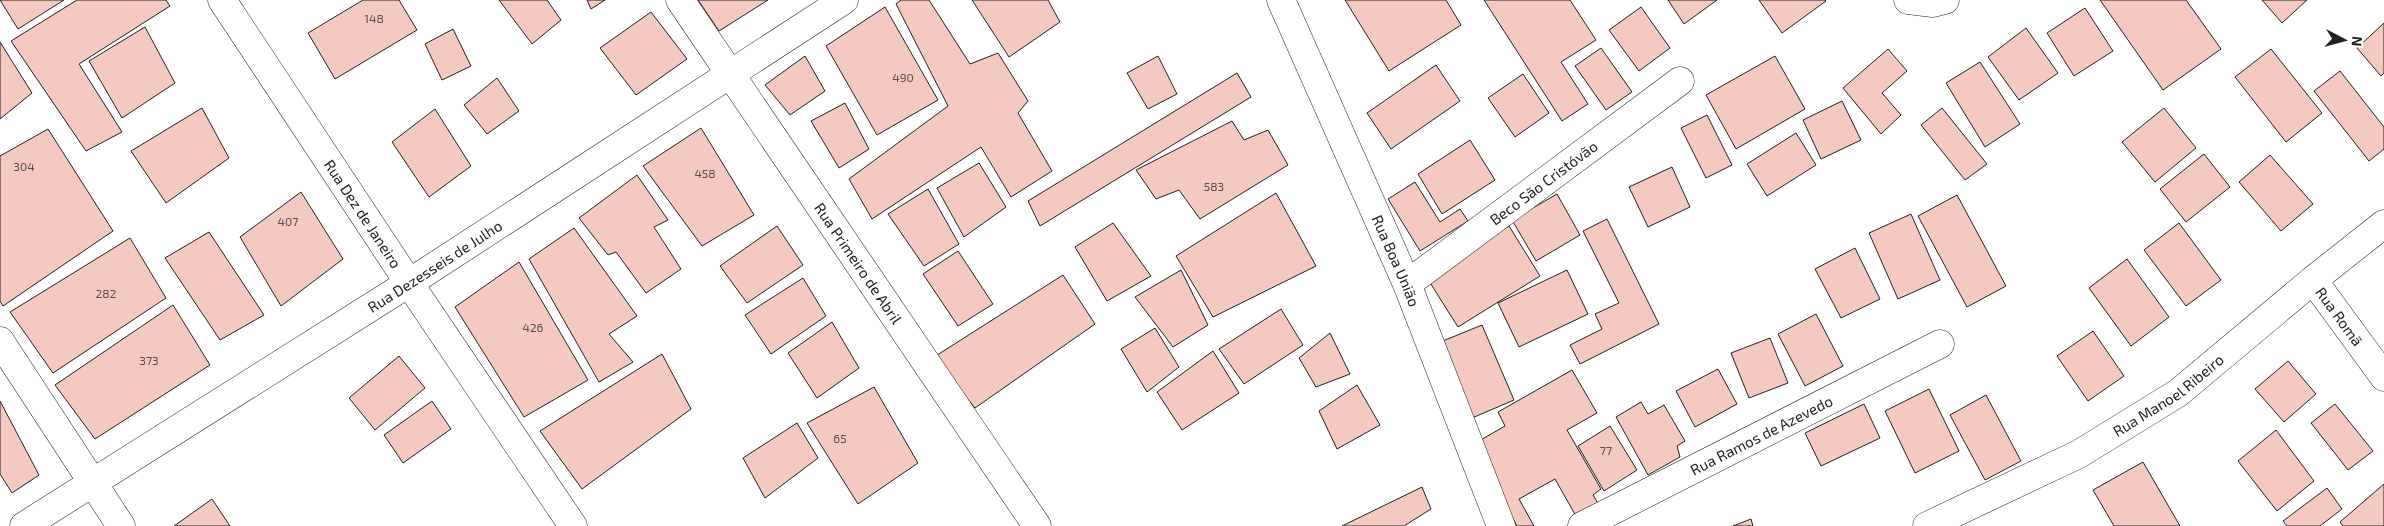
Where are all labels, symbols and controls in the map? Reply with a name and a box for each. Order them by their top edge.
house number: 148 [364,11,384,25]
north arrow [2319,15,2369,65]
text: N [2348,35,2366,47]
house number: 490 [892,70,914,84]
street label: Beco São Cristóvão [1486,137,1601,229]
street label: Rua Dez de Janeiro [321,156,405,271]
house number: 304 [13,159,35,173]
house number: 458 [694,166,716,180]
house number: 583 [1204,179,1224,193]
street label: Rua Primeiro de Abril [811,199,906,328]
street label: Rua Boa União [1368,212,1424,309]
house number: 407 [278,214,298,228]
street label: Rua Dezesseis de Julho [364,216,505,316]
street label: Rua Romã [2312,283,2367,349]
house number: 282 [96,286,117,300]
house number: 426 [523,320,544,334]
street label: Rua Manoel Ribeiro [2109,350,2227,440]
house number: 373 [139,353,159,367]
street label: Rua Ramos de Azevedo [1687,391,1835,479]
house number: 65 [833,431,847,445]
house number: 77 [1600,443,1612,457]

